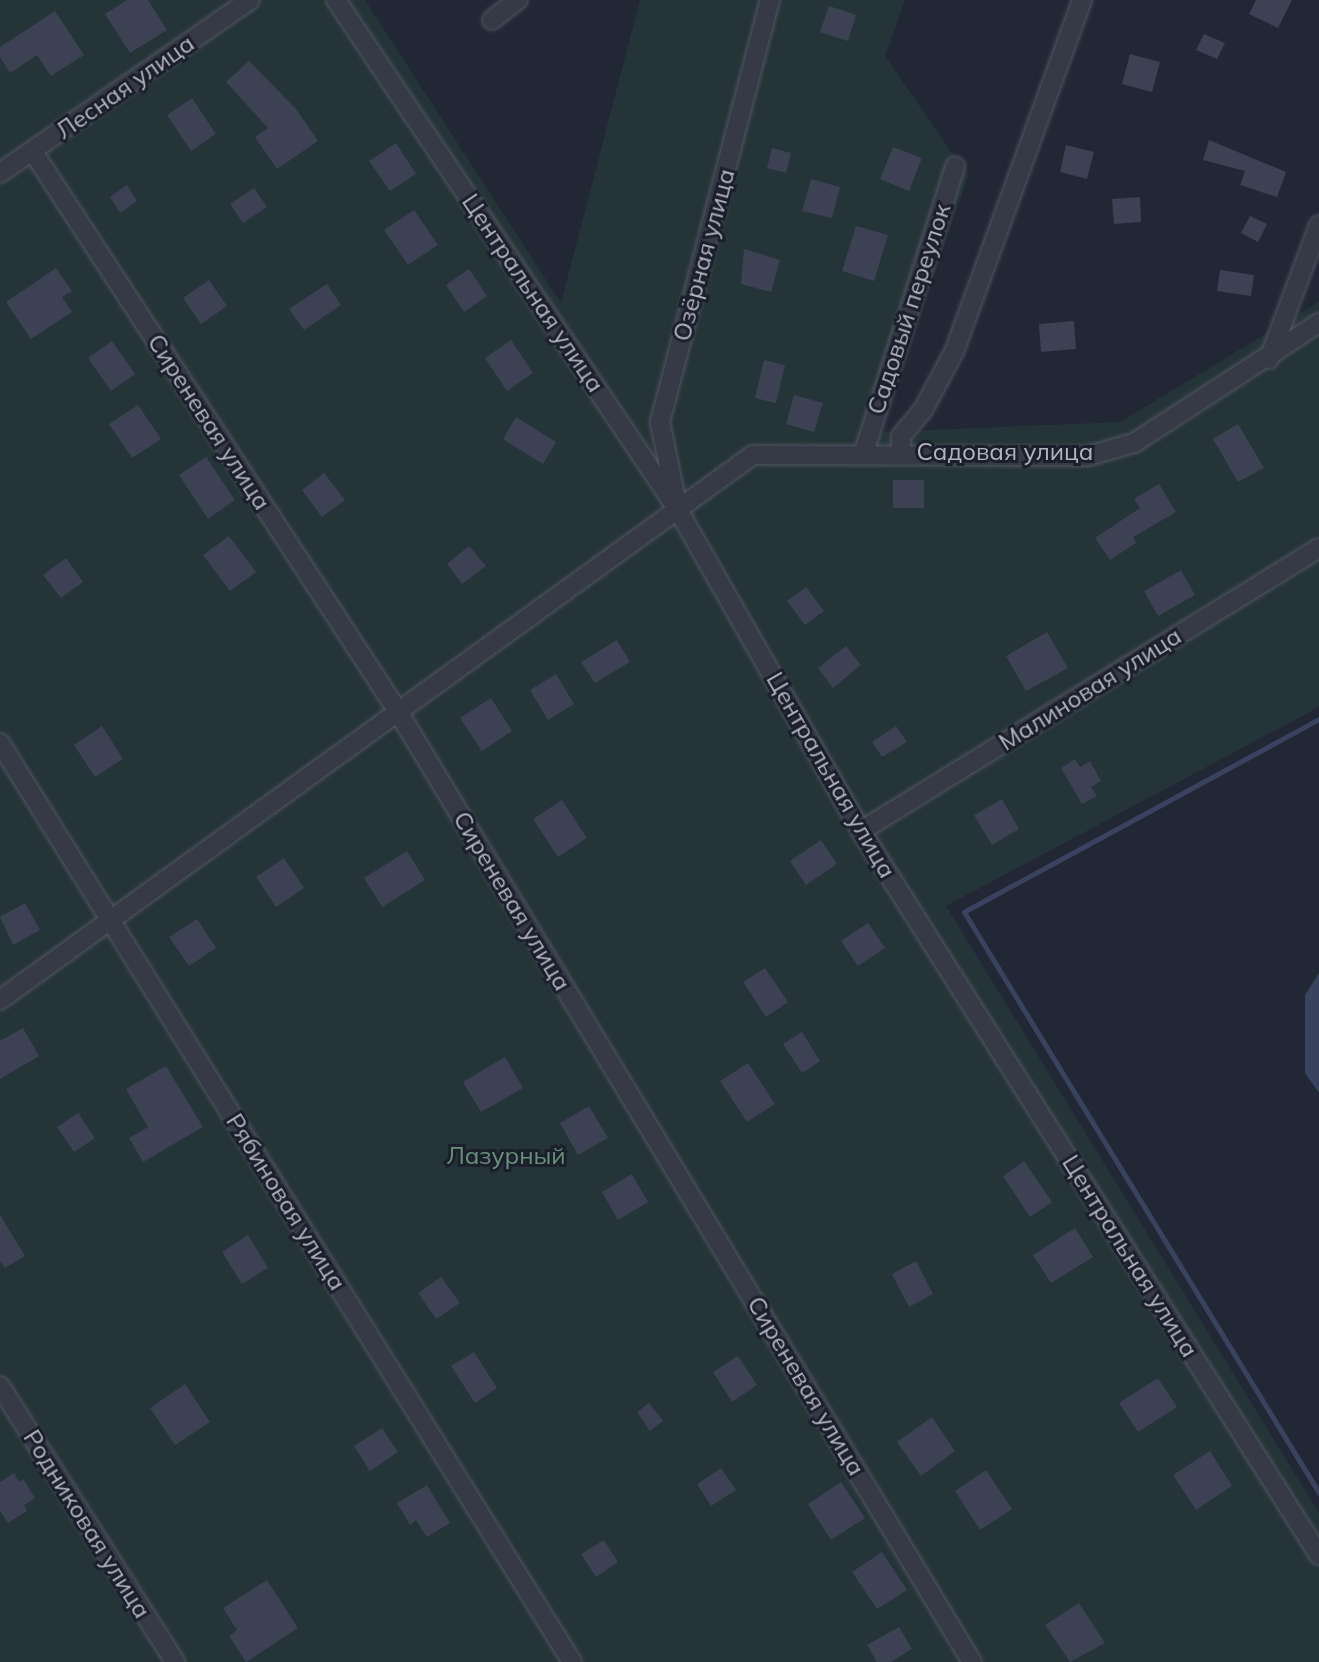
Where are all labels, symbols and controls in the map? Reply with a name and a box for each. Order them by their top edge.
street label: Лесная улица [50,29,200,145]
street label: Озёрная улица [667,166,741,344]
street label: Центральная улица [456,188,610,398]
street label: Садовый переулок [861,200,957,418]
street label: Сиреневая улица [141,329,277,515]
street label: Садовая улица [917,438,1093,466]
street label: Малиновая улица [994,621,1186,757]
street label: Центральная улица [760,667,902,883]
street label: Сиреневая улица [447,806,577,996]
street label: Рябиновая улица [220,1108,352,1296]
park label: Лазурный [446,1142,566,1170]
street label: Центральная улица [1056,1150,1204,1362]
street label: Сиреневая улица [741,1291,871,1481]
street label: Родниковая улица [17,1424,157,1624]

